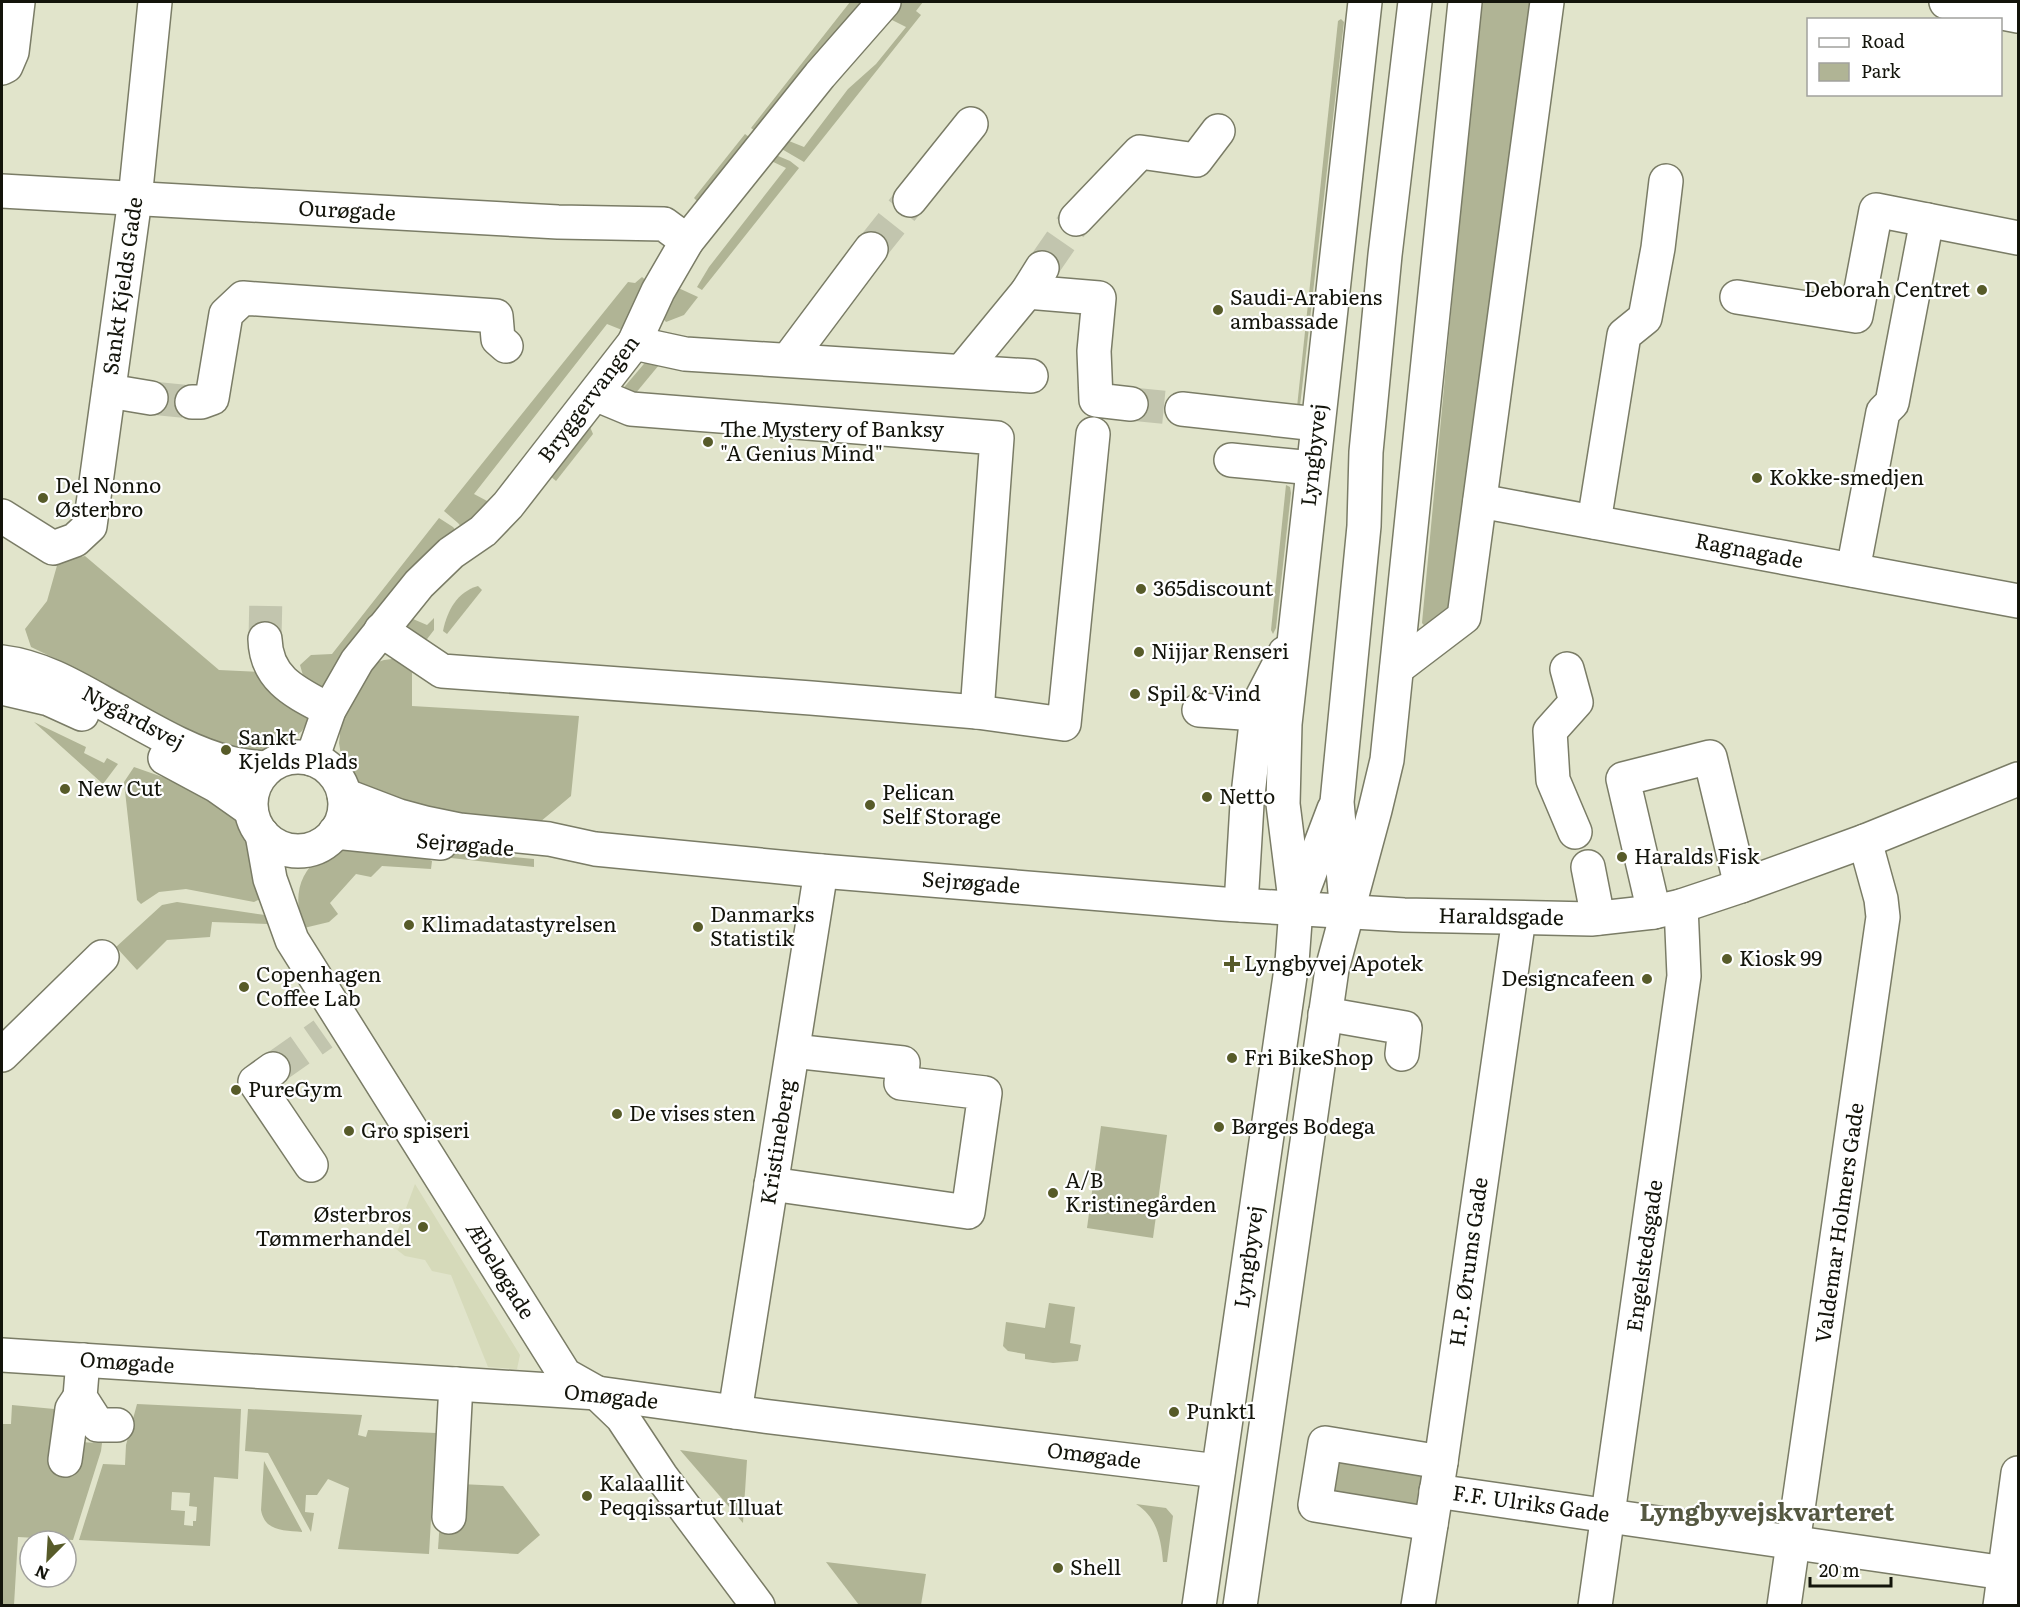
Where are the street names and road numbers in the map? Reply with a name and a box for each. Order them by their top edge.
street label: Ourøgade [298,190,397,227]
street label: Sankt Kjelds Gade [93,195,148,377]
street label: Bryggervangen [529,327,645,468]
street label: Lyngbyvej [1291,402,1332,508]
street label: Ragnagade [1693,523,1806,574]
street label: Nygårdsvej [78,676,191,756]
street label: Sejrøgade [415,823,516,862]
street label: Sejrøgade [921,862,1021,899]
street label: Haraldsgade [1438,898,1564,931]
street label: Kristineberg [750,1076,801,1207]
street label: Valdemar Holmers Gade [1805,1100,1870,1345]
street label: H.P. Ørums Gade [1439,1175,1494,1348]
street label: Engelstedsgade [1617,1177,1669,1334]
street label: Lyngbyvej [1224,1203,1269,1310]
street label: Æbeløgade [460,1215,544,1324]
street label: Omøgade [79,1342,176,1379]
street label: Omøgade [563,1374,660,1415]
street label: Omøgade [1045,1432,1143,1475]
street label: F.F. Ulriks Gade [1451,1475,1612,1528]

